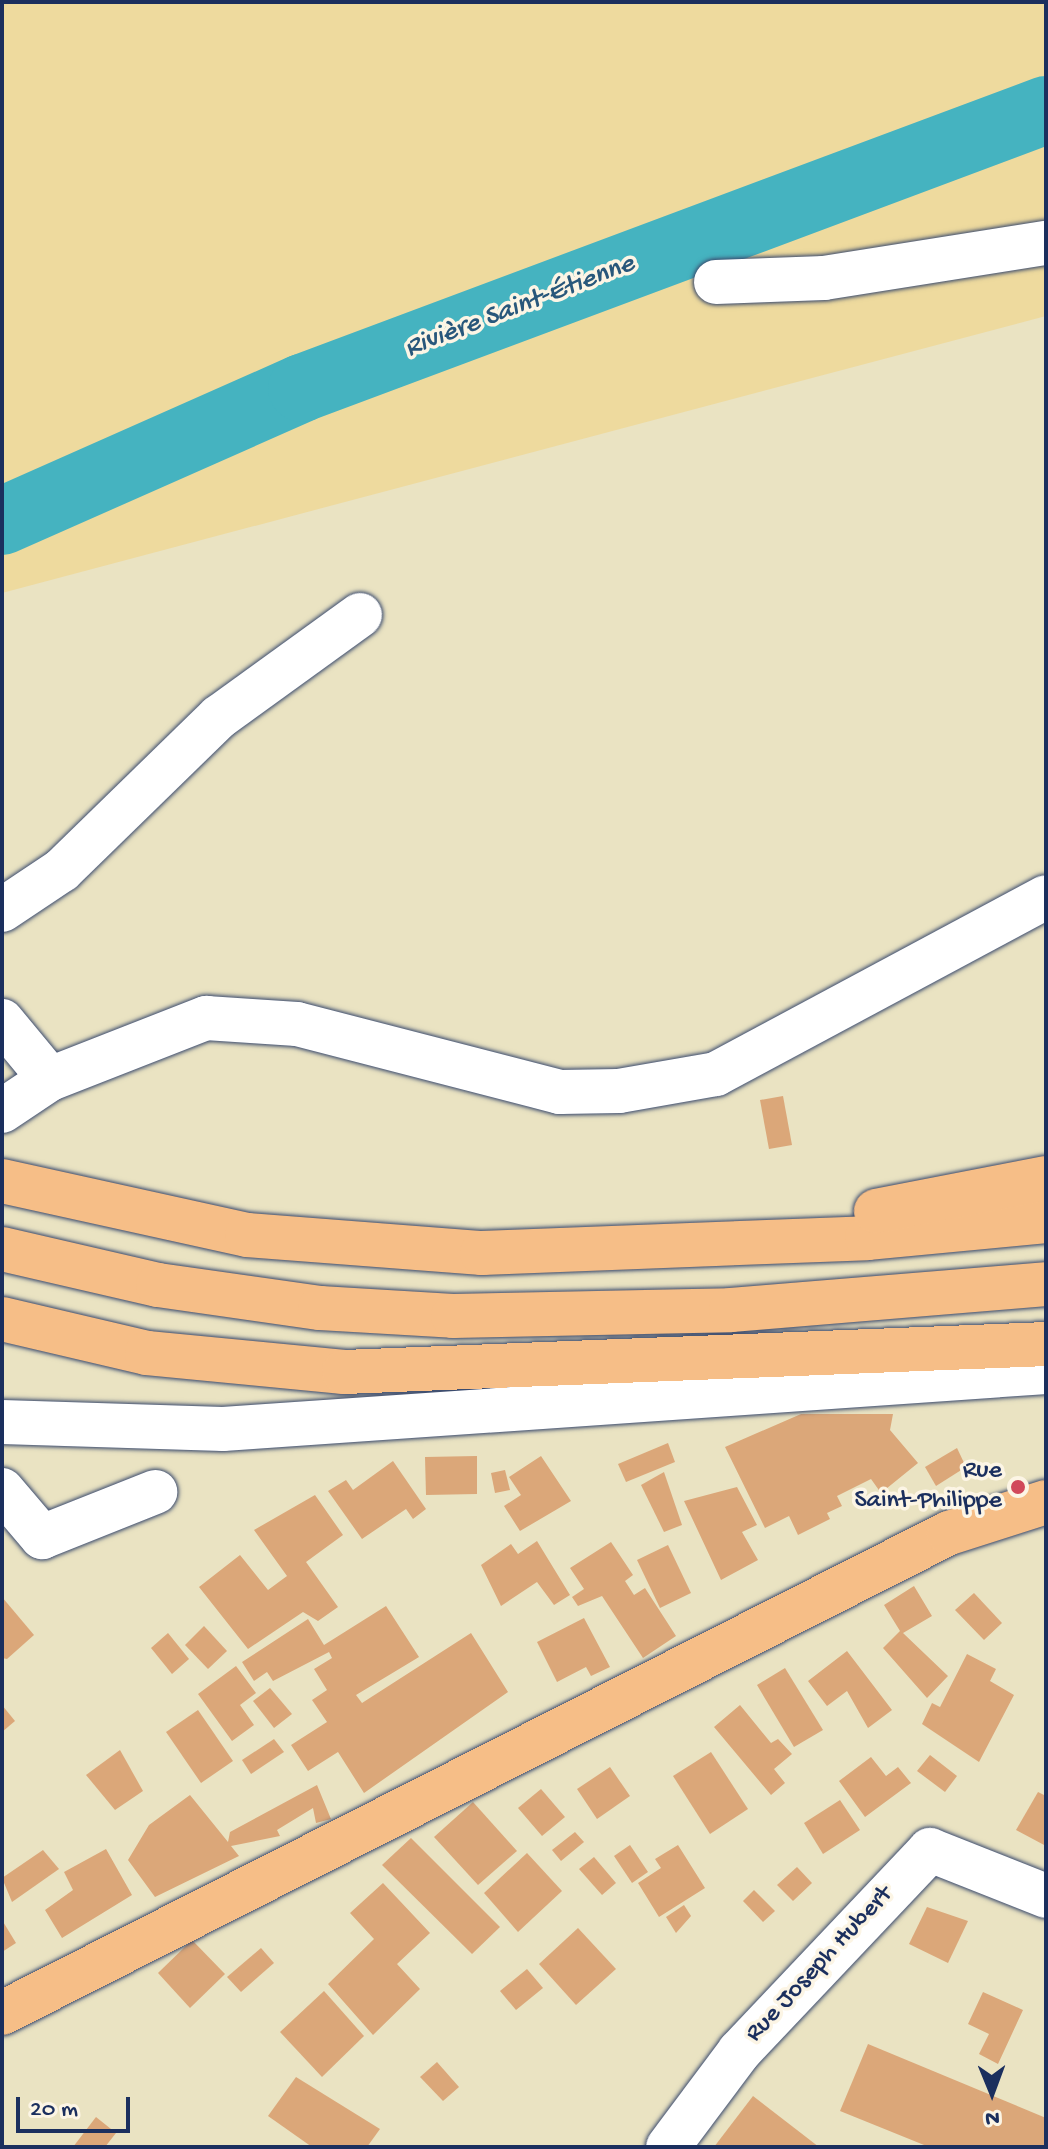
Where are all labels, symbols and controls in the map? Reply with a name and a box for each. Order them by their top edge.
water label: Rivière Saint-Étienne [400,248,640,366]
place label: Rue Saint-Philippe [854,1456,1002,1518]
marker: Rue Saint-Philippe [1009,1478,1027,1496]
street label: Rue Joseph Hubert [740,1880,900,2050]
north arrow [952,2053,1032,2133]
scale bar [20,2081,134,2131]
text: 20 m [30,2096,78,2125]
text: N [985,2104,1000,2130]

